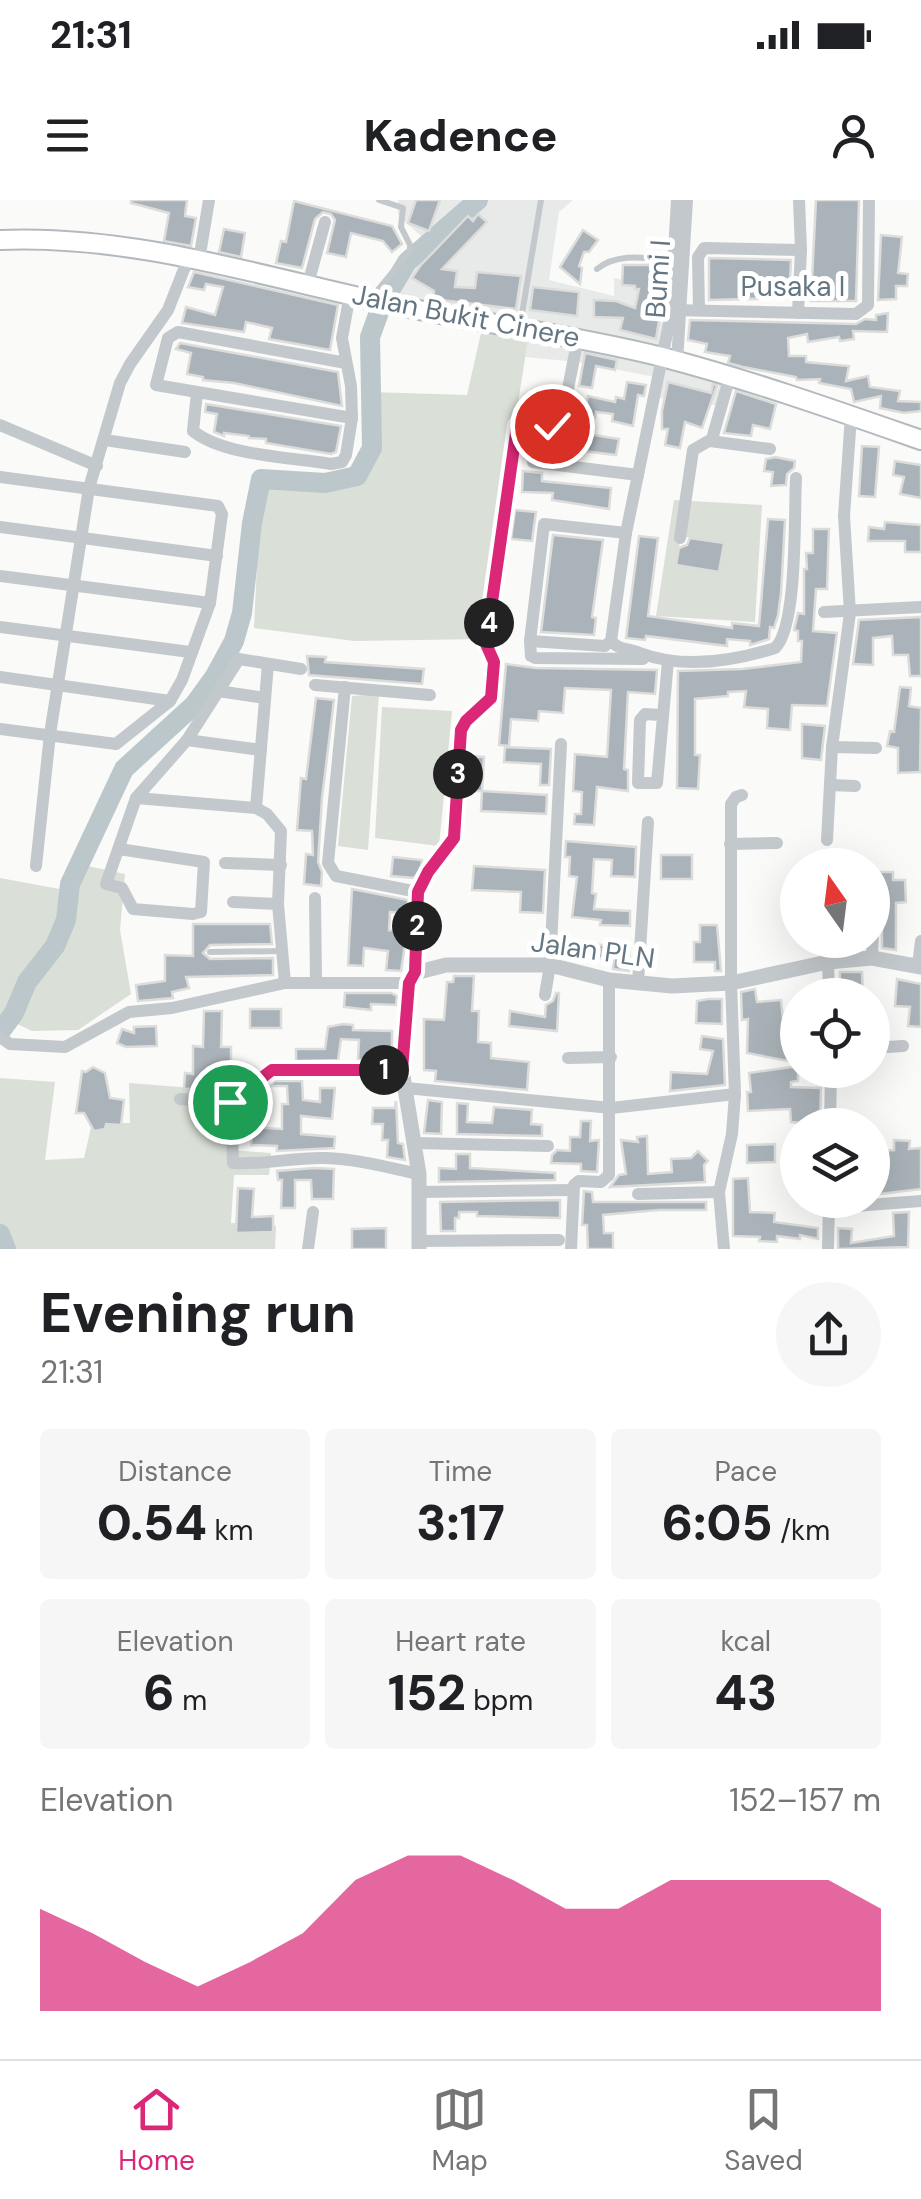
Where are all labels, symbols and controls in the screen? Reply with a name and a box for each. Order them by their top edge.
text: 21:31 [50,10,132,60]
text: Kadence [364,106,557,165]
icon: menu [40,108,95,163]
icon: person [826,108,881,163]
street label: Bumi I [637,239,679,319]
street label: Pusaka I [741,268,845,305]
street label: Jalan Bukit Cinere [349,276,583,356]
pin [510,384,595,469]
icon: check [525,399,580,454]
pin: 4 [464,598,514,648]
text: 4 [480,604,498,641]
pin: 3 [433,749,483,799]
text: 3 [450,755,466,792]
north arrow [780,848,890,958]
map controls [780,848,890,1218]
pin: 2 [392,901,442,951]
text: 2 [409,907,425,944]
street label: Jalan PLN [529,923,657,977]
button: locate [780,978,890,1088]
pin: 1 [359,1045,409,1095]
text: 1 [379,1051,389,1088]
pin [188,1060,273,1145]
icon: arrive [203,1075,258,1130]
button: layers [780,1108,890,1218]
text: Evening run [40,1277,356,1349]
button: share [776,1282,881,1387]
text: 21:31 [40,1351,103,1393]
text: Distance [118,1453,232,1490]
text: Time [429,1453,492,1490]
text: Pace [714,1453,777,1490]
text: 0.54 [97,1490,207,1556]
text: 3:17 [416,1490,505,1556]
text: 6:05 [661,1490,773,1556]
text: km [207,1512,253,1549]
text: /km [773,1512,830,1549]
text: Elevation [117,1623,234,1660]
text: Heart rate [395,1623,526,1660]
text: kcal [721,1623,771,1660]
text: 6 [143,1660,175,1726]
text: 152 [388,1660,466,1726]
text: 43 [714,1660,777,1726]
text: m [175,1682,207,1719]
text: bpm [466,1682,533,1719]
text: Elevation [40,1779,173,1821]
text: 152–157 m [729,1779,881,1821]
tab: Home [118,2082,195,2179]
tab: Map [431,2082,488,2179]
tab: Saved [724,2082,803,2179]

